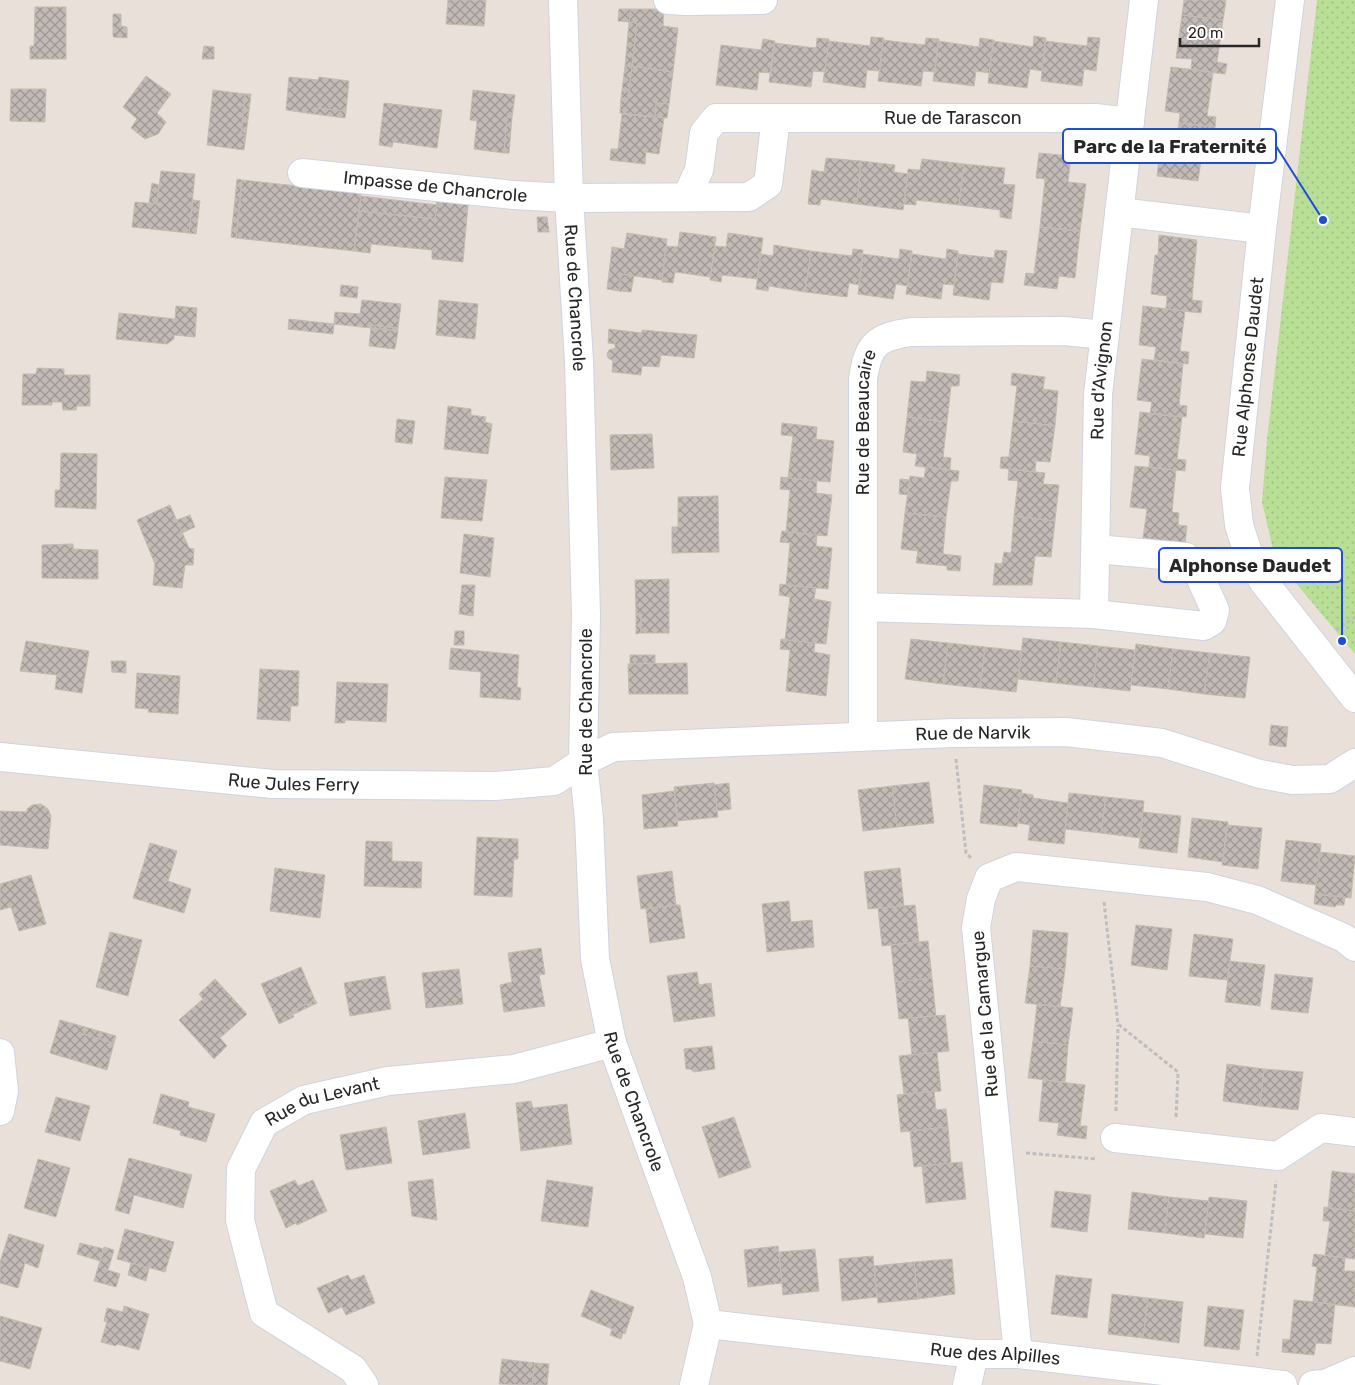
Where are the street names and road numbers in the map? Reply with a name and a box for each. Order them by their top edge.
street label: Rue de Tarascon [884,107,1022,129]
street label: Impasse de Chancrole [342,166,528,207]
street label: Rue de Chancrole [560,223,590,372]
street label: Rue Alphonse Daudet [1228,276,1268,458]
street label: Rue d'Avignon [1086,320,1117,440]
street label: Rue de Beaucaire [852,345,881,495]
street label: Rue de Chancrole [575,628,597,776]
street label: Rue de Narvik [915,721,1031,746]
street label: Rue Jules Ferry [227,769,360,796]
street label: Rue de la Camargue [967,930,1003,1098]
street label: Rue de Chancrole [599,1030,669,1175]
street label: Rue du Levant [261,1072,381,1131]
street label: Rue des Alpilles [929,1338,1062,1370]

